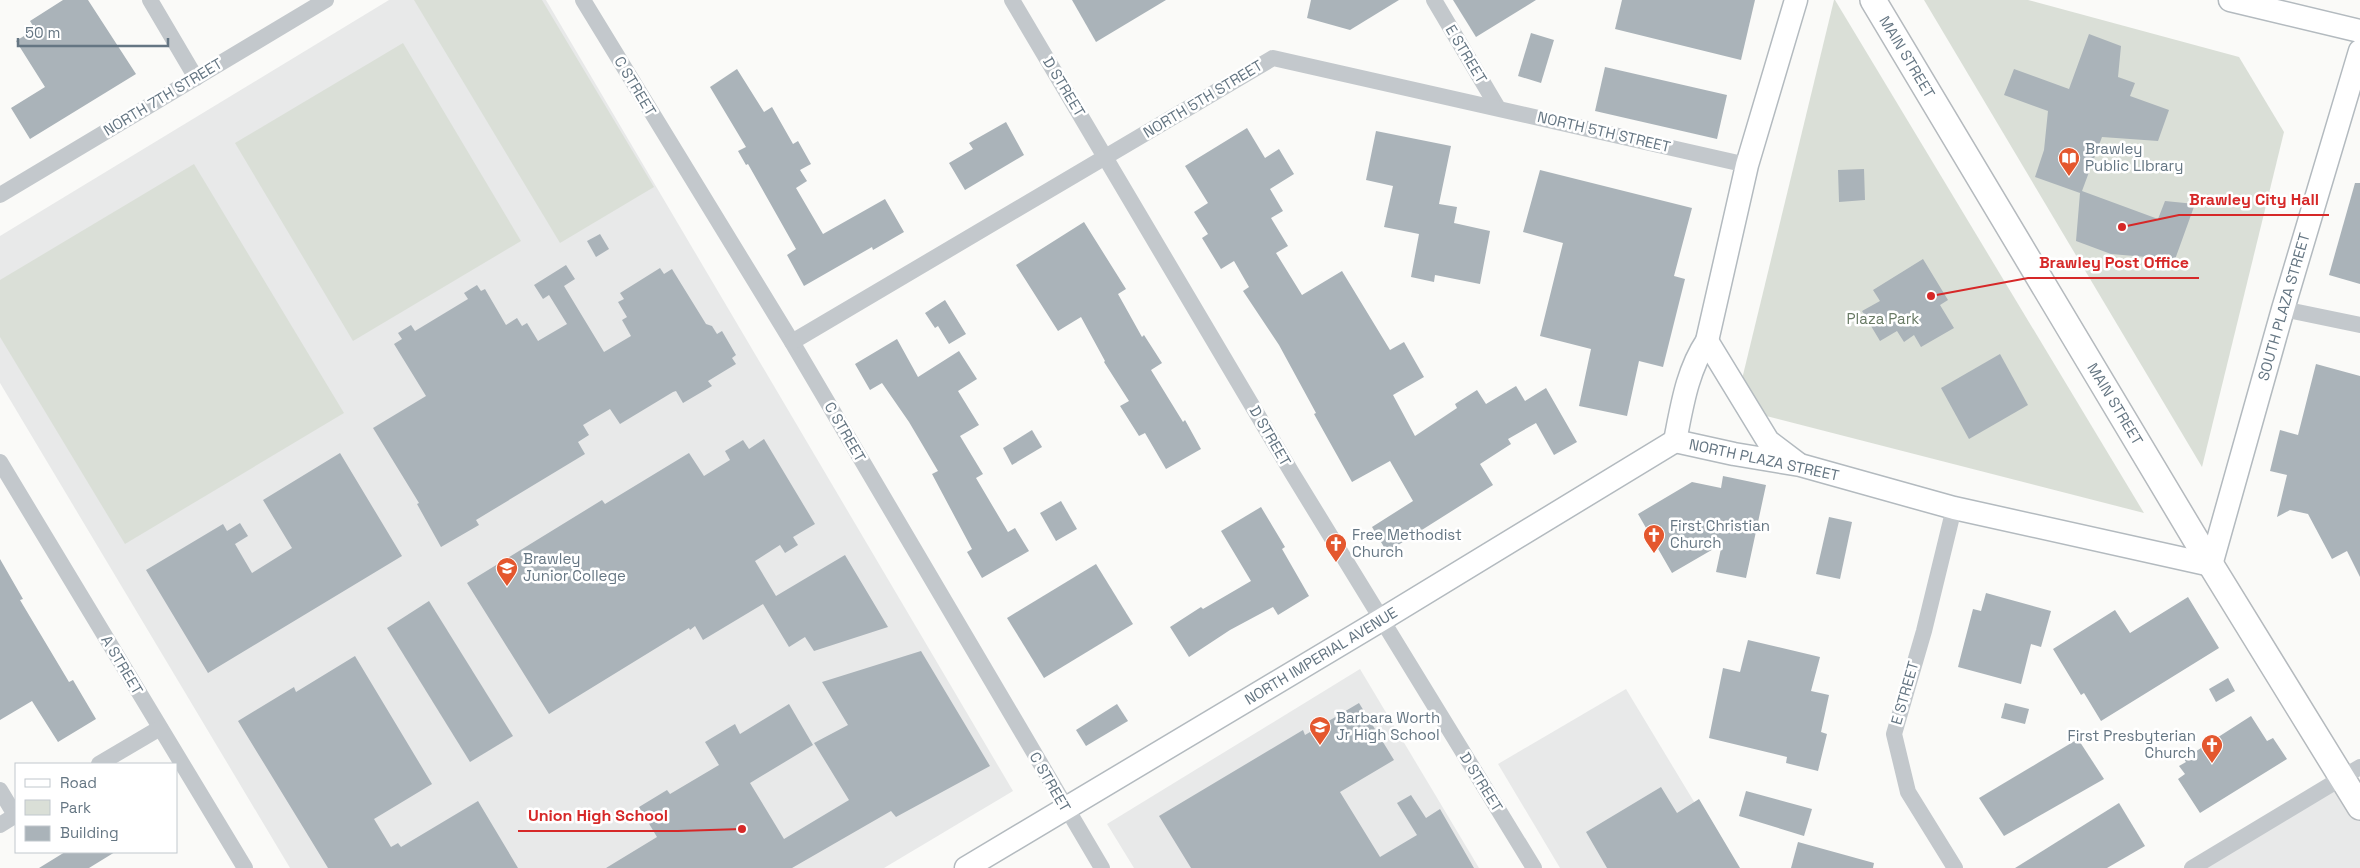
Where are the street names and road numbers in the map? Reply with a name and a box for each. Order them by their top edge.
street label: MAIN STREET [1875,12,1940,101]
street label: E STREET [1442,21,1491,87]
street label: C STREET [610,52,661,119]
street label: NORTH 7TH STREET [100,53,226,140]
street label: D STREET [1039,53,1090,120]
street label: NORTH 5TH STREET [1140,55,1266,142]
street label: NORTH 5TH STREET [1536,107,1673,156]
street label: SOUTH PLAZA STREET [2253,231,2314,383]
street label: MAIN STREET [2083,359,2148,448]
street label: C STREET [821,398,870,465]
street label: D STREET [1246,402,1295,469]
street label: NORTH PLAZA STREET [1687,434,1841,485]
street label: NORTH IMPERIAL AVENUE [1241,602,1401,709]
street label: A STREET [97,632,148,698]
street label: E STREET [1886,659,1923,727]
street label: C STREET [1026,748,1075,815]
street label: D STREET [1456,748,1507,815]

